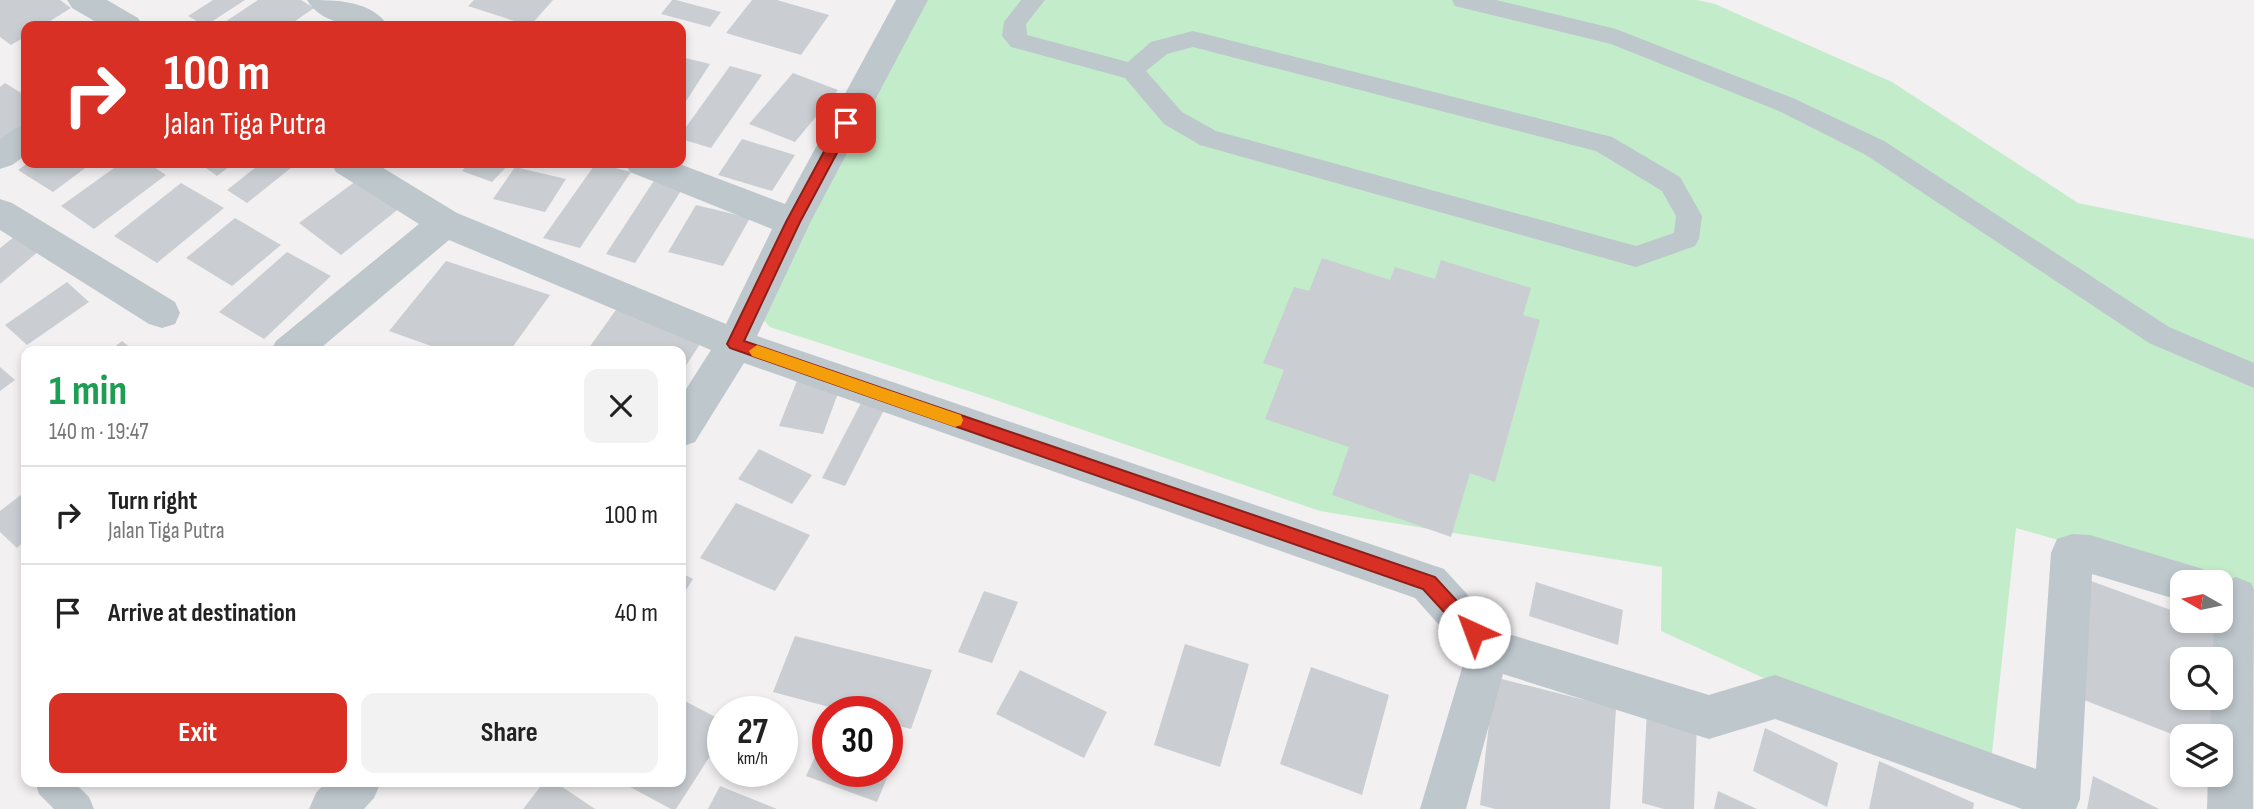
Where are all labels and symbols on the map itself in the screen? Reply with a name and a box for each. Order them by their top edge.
pin [816,93,876,153]
north arrow [2170,570,2233,634]
position arrow [1437,595,1511,669]
speed limit sign: 30 [812,696,903,787]

